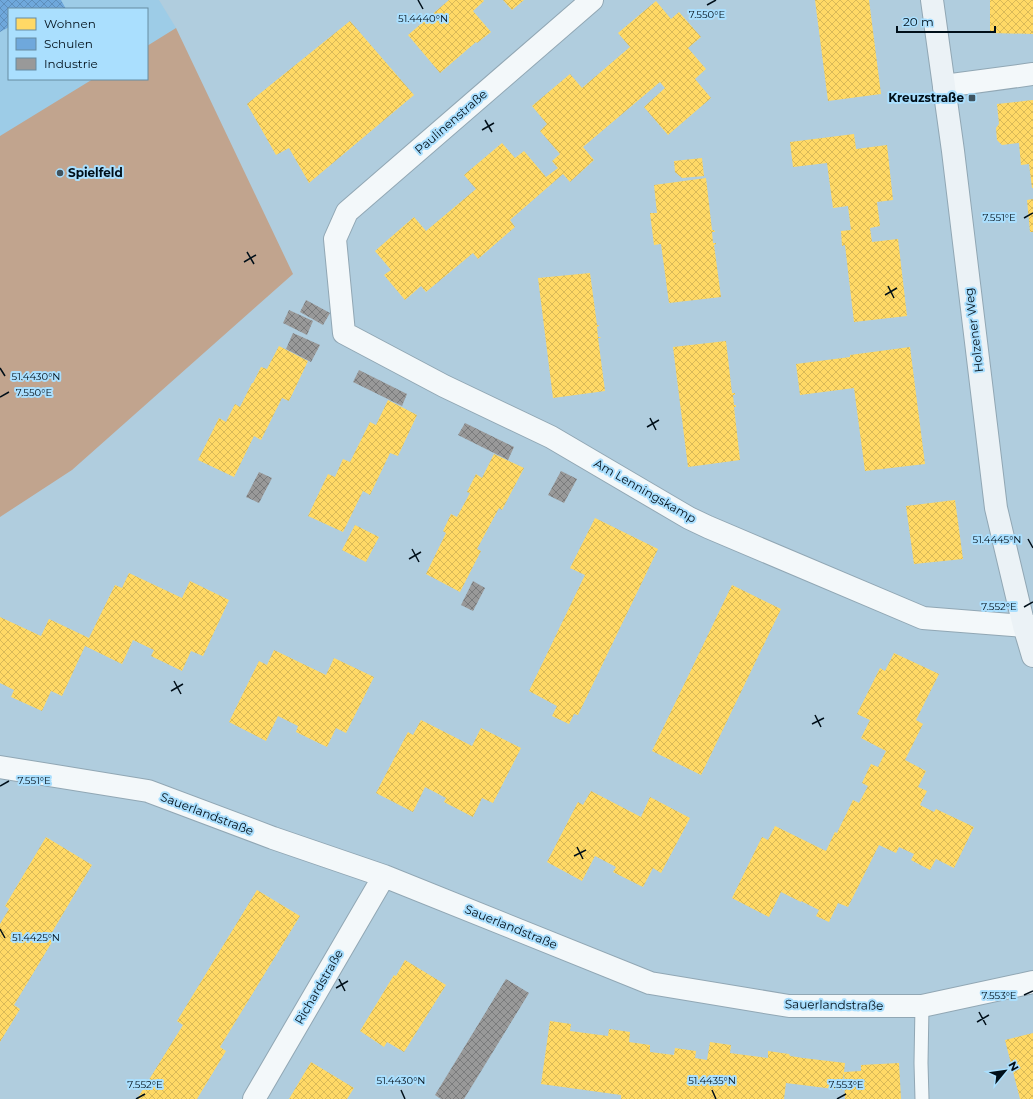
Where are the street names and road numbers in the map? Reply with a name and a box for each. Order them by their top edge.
street label: Paulinenstraße [411,86,490,157]
street label: Holzener Weg [961,287,986,373]
street label: Am Lenningskamp [592,455,699,526]
street label: Sauerlandstraße [159,789,256,838]
street label: Sauerlandstraße [463,901,560,952]
street label: Richardstraße [291,947,346,1027]
street label: Sauerlandstraße [785,996,883,1013]

